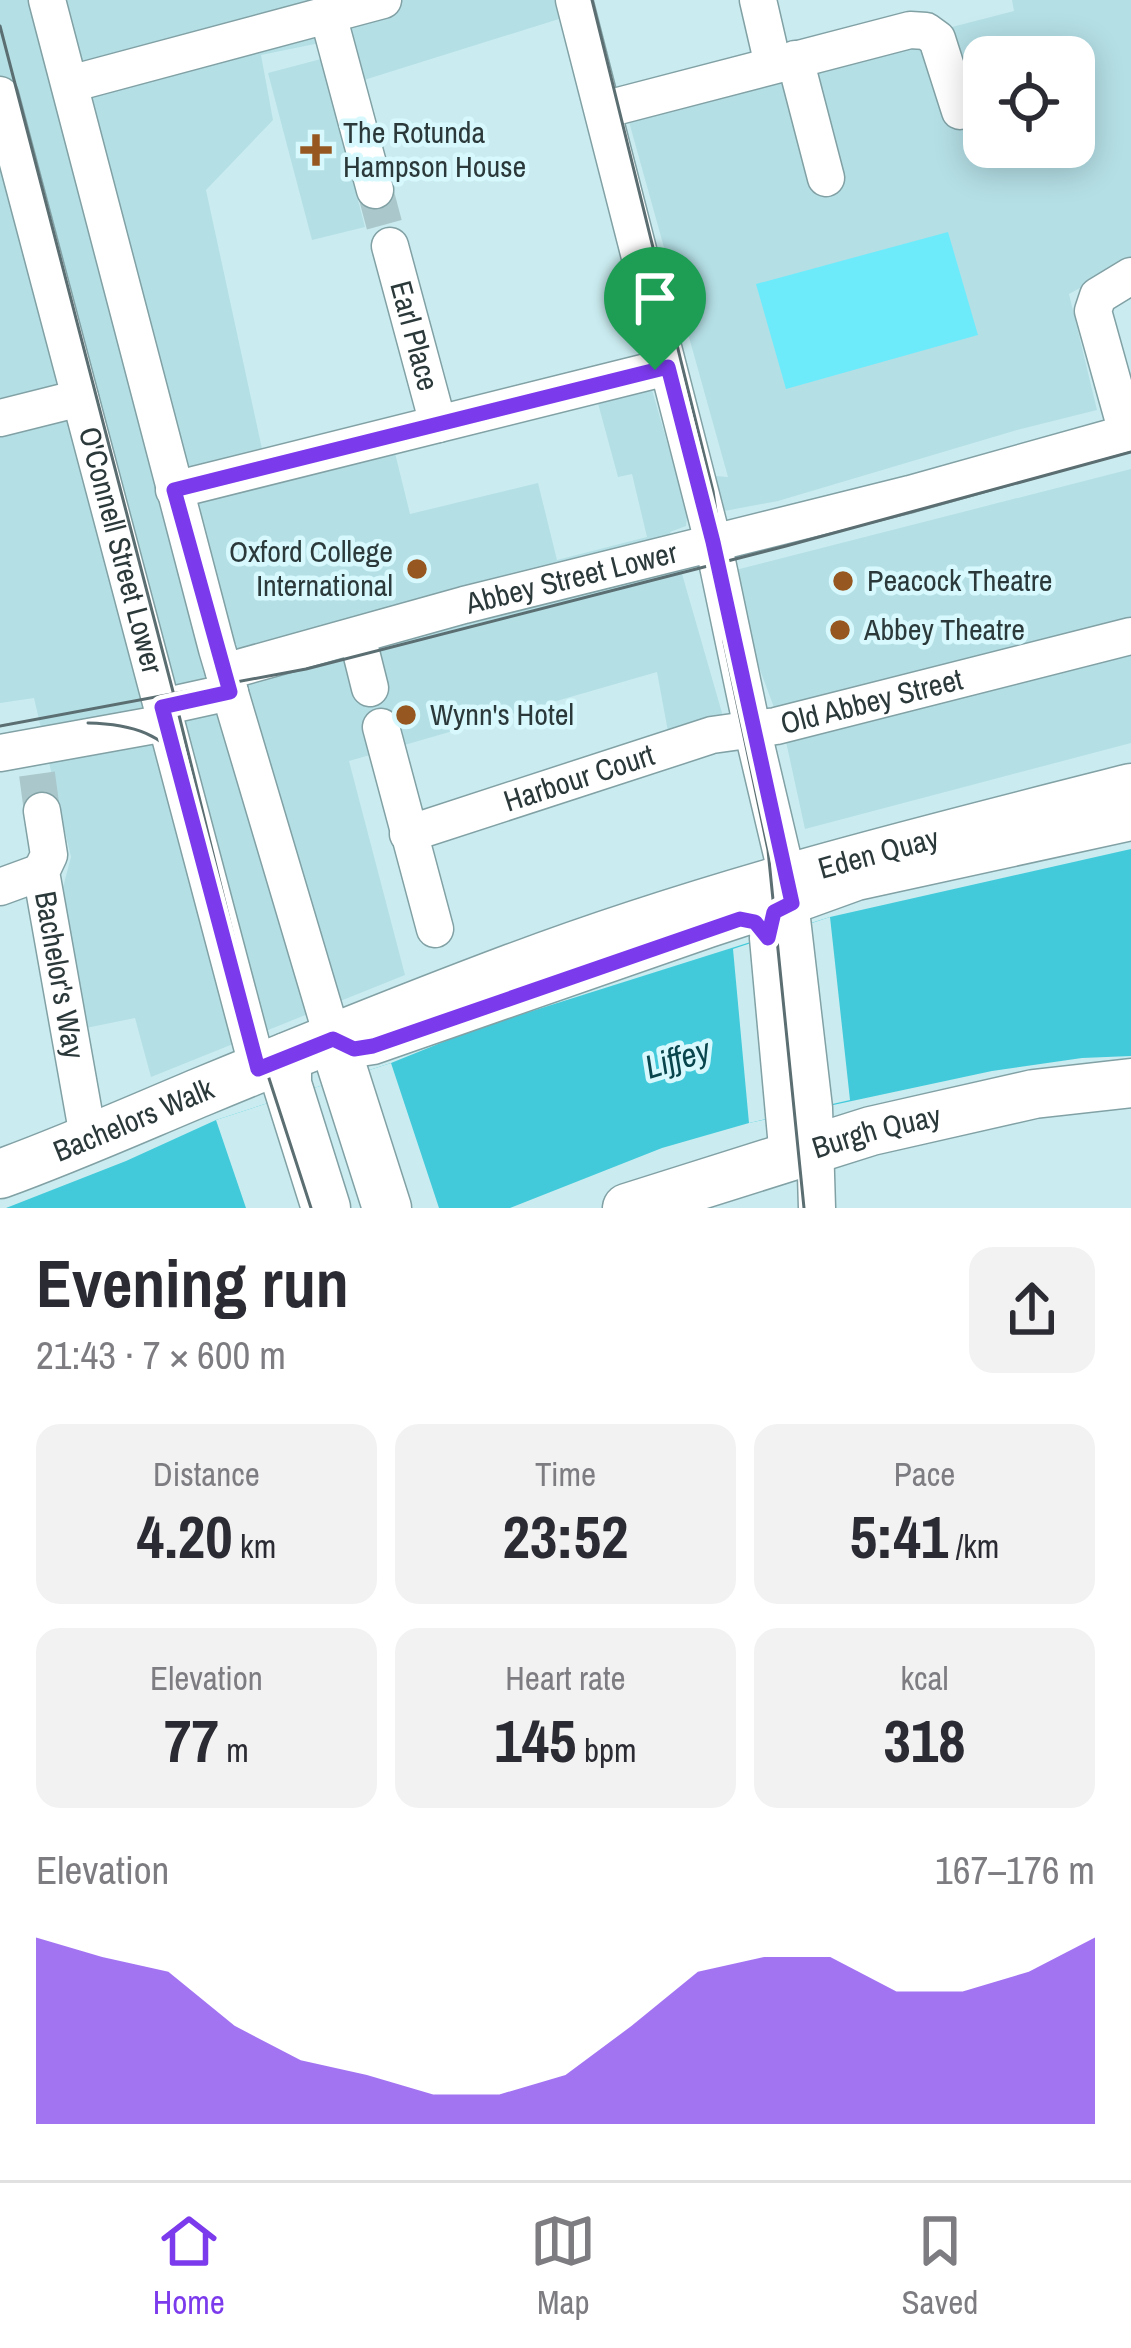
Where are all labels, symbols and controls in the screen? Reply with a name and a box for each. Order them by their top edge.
map controls [963,36,1095,168]
button: locate [963,36,1095,168]
place label: The Rotunda Hampson House [343,112,526,186]
marker: The Rotunda Hampson House [300,134,332,166]
pin [604,247,706,370]
icon: arrive [622,265,688,331]
street label: Earl Place [381,276,449,395]
street label: O'Connell Street Lower [70,422,174,679]
place label: Oxford College International [229,531,393,605]
street label: Abbey Street Lower [461,532,682,623]
marker: Oxford College International [404,556,430,582]
place label: Peacock Theatre [867,560,1053,600]
marker: Peacock Theatre [830,568,856,594]
place label: Abbey Theatre [863,609,1025,649]
marker: Abbey Theatre [827,617,853,643]
street label: Old Abbey Street [776,658,967,743]
place label: Wynn's Hotel [430,694,574,734]
marker: Wynn's Hotel [393,702,419,728]
street label: Harbour Court [499,734,659,820]
street label: Eden Quay [813,817,943,888]
street label: Bachelor's Way [26,888,95,1062]
water label: Liffey [639,1027,716,1089]
street label: Bachelors Walk [47,1068,220,1171]
street label: Burgh Quay [807,1095,945,1167]
text: Evening run [36,1239,349,1328]
button: share [969,1247,1095,1373]
text: 21:43 · 7 × 600 m [36,1329,286,1381]
text: Distance [153,1452,260,1496]
text: Time [535,1452,596,1496]
text: Pace [894,1452,955,1496]
text: 4.20 [137,1496,233,1577]
text: 23:52 [503,1496,628,1577]
text: 5:41 [850,1496,948,1577]
text: km [233,1524,276,1568]
text: /km [948,1524,999,1568]
text: Elevation [150,1656,263,1700]
text: Heart rate [505,1656,626,1700]
text: kcal [900,1656,949,1700]
text: 77 [164,1700,219,1781]
text: 145 [494,1700,576,1781]
text: 318 [883,1700,966,1781]
text: m [219,1728,249,1772]
text: bpm [576,1728,637,1772]
text: Elevation [36,1844,169,1896]
text: 167–176 m [935,1844,1095,1896]
tab: Home [153,2208,225,2324]
tab: Map [530,2208,596,2324]
tab: Saved [902,2208,978,2324]

